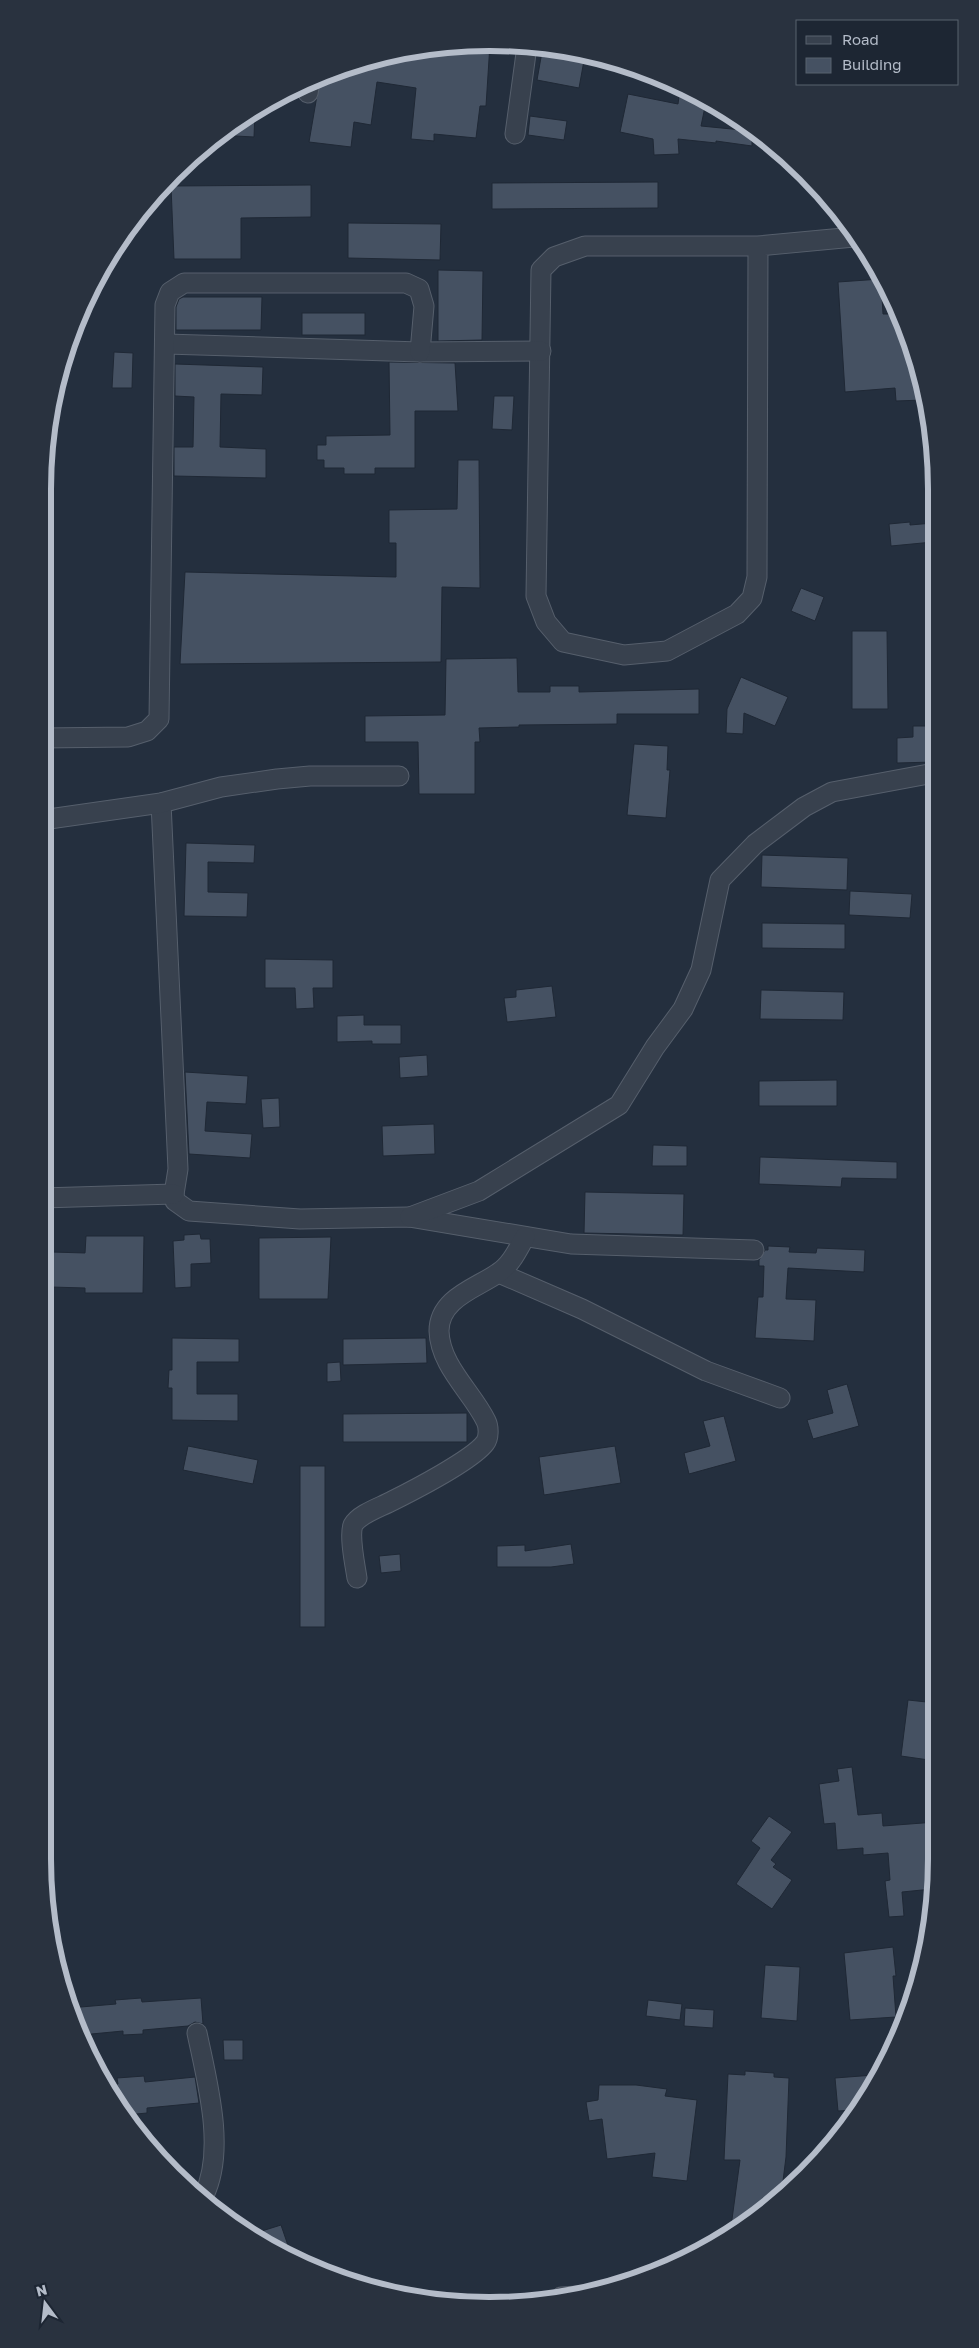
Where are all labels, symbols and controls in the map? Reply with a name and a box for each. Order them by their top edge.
legend [796,20,959,85]
text: Road [842,30,879,48]
text: Building [842,55,902,73]
north arrow [20,2278,70,2328]
text: N [34,2280,49,2300]

